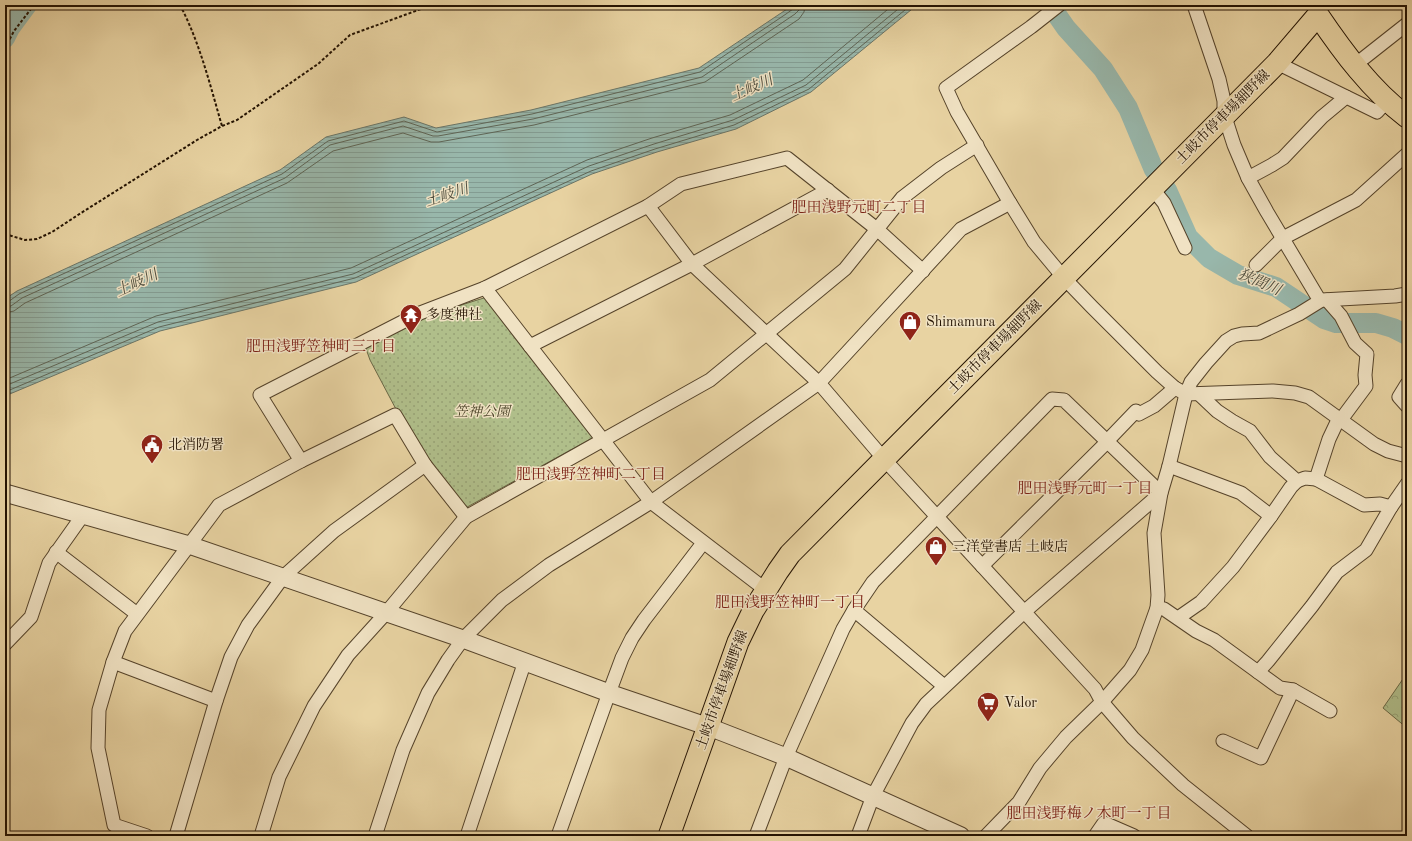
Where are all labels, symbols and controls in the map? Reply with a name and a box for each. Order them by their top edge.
street label: 土岐市停車場細野線 [1173,67,1272,166]
water label: 土岐川 [728,70,777,105]
water label: 土岐川 [423,179,473,210]
district label: 肥田浅野元町二丁目 [791,199,927,216]
water label: 土岐川 [113,265,162,300]
water label: 狭間川 [1235,265,1285,299]
street label: 土岐市停車場細野線 [945,297,1044,396]
temple icon: 多度神社 [398,302,424,335]
place label: 多度神社 [426,307,482,322]
shop icon: Shimamura [897,309,923,342]
place label: Shimamura [926,315,995,329]
district label: 肥田浅野笠神町三丁目 [246,338,396,355]
park label: 笠神公園 [454,404,512,419]
public building icon: 北消防署 [139,432,165,465]
place label: 北消防署 [168,437,224,452]
district label: 肥田浅野笠神町二丁目 [516,466,666,483]
district label: 肥田浅野元町一丁目 [1017,480,1153,497]
shop icon: 三洋堂書店 土岐店 [923,534,949,567]
place label: 三洋堂書店 土岐店 [952,539,1068,554]
district label: 肥田浅野笠神町一丁目 [715,594,865,611]
street label: 土岐市停車場細野線 [693,628,750,752]
supermarket icon: Valor [975,690,1001,723]
place label: Valor [1004,696,1037,710]
district label: 肥田浅野梅ノ木町一丁目 [1006,805,1172,822]

